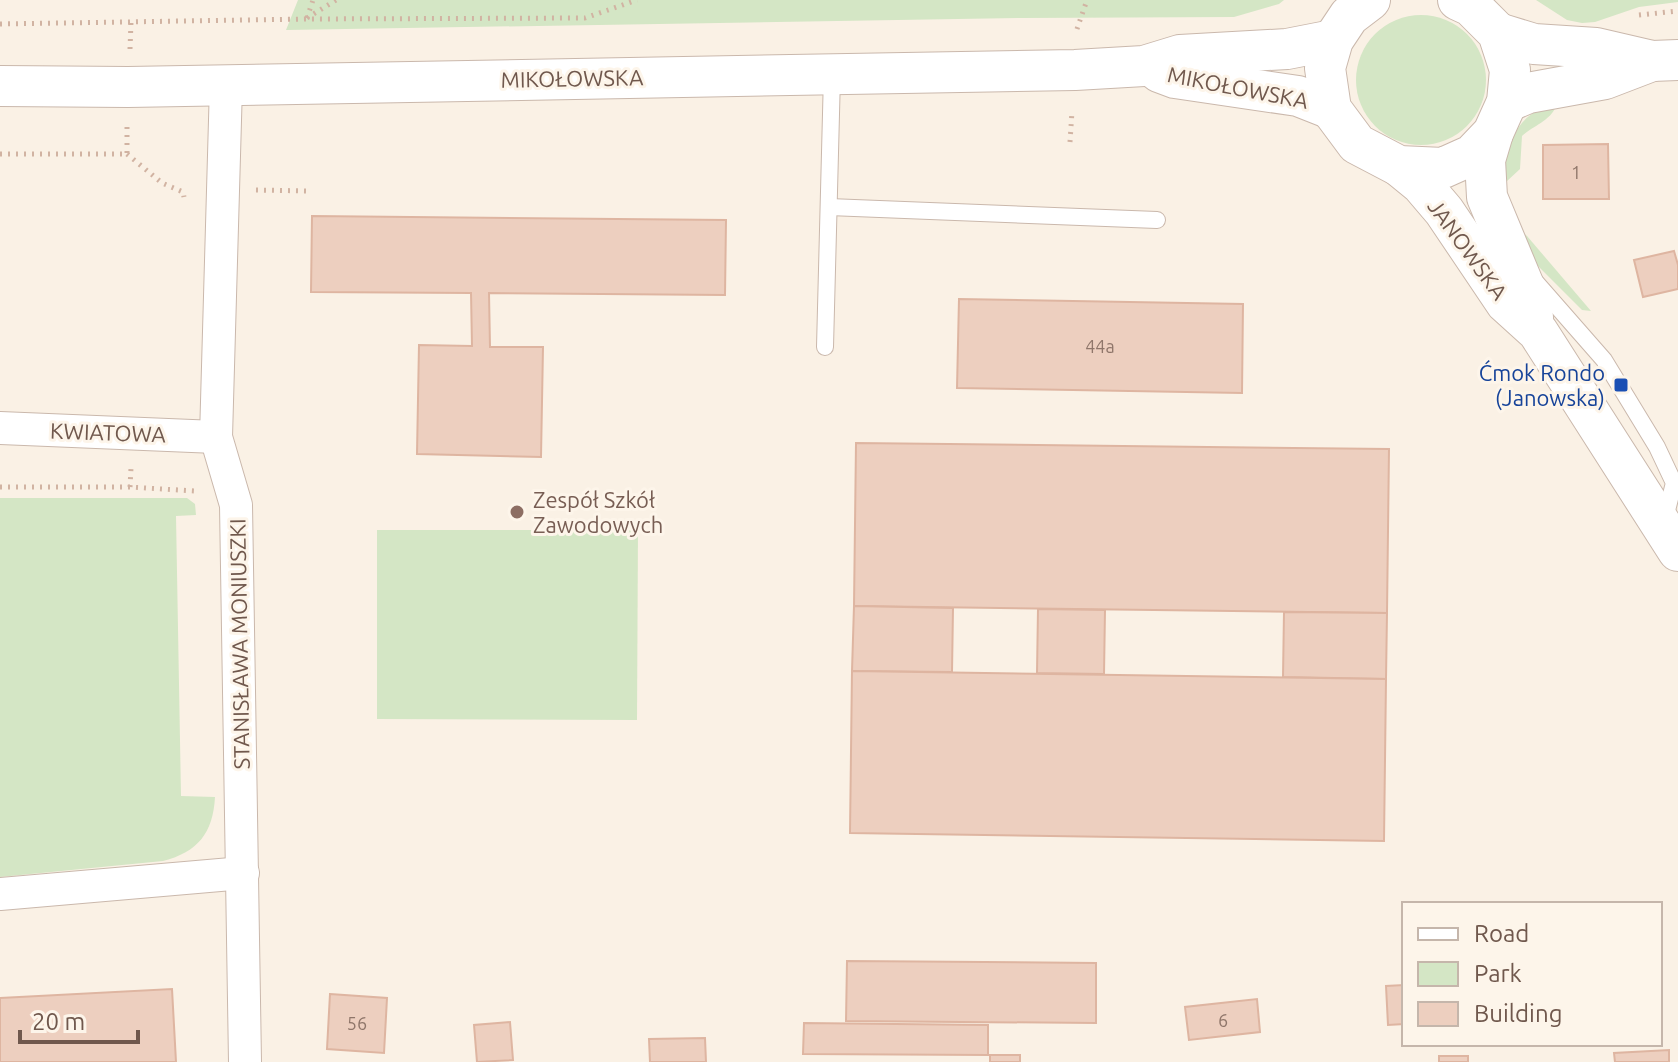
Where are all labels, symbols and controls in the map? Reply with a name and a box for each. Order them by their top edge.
street label: MIKOŁOWSKA [1166,61,1311,113]
street label: MIKOŁOWSKA [500,64,644,92]
house number: 1 [1571,162,1581,182]
street label: JANOWSKA [1423,194,1513,305]
house number: 44a [1085,336,1115,356]
place label: Ćmok Rondo (Janowska) [1479,359,1605,411]
marker: Ćmok Rondo (Janowska) [1612,376,1630,394]
street label: KWIATOWA [50,417,167,447]
place label: Zespół Szkół Zawodowych [533,487,663,537]
marker: Zespół Szkół Zawodowych [508,503,526,521]
street label: STANISŁAWA MONIUSZKI [224,518,254,770]
legend [1402,902,1662,1046]
text: Road [1474,920,1529,947]
text: Park [1474,960,1522,987]
scale bar [20,994,138,1044]
text: Building [1474,1000,1562,1027]
text: 20 m [32,1008,85,1035]
house number: 6 [1218,1010,1228,1030]
house number: 56 [347,1013,367,1033]

